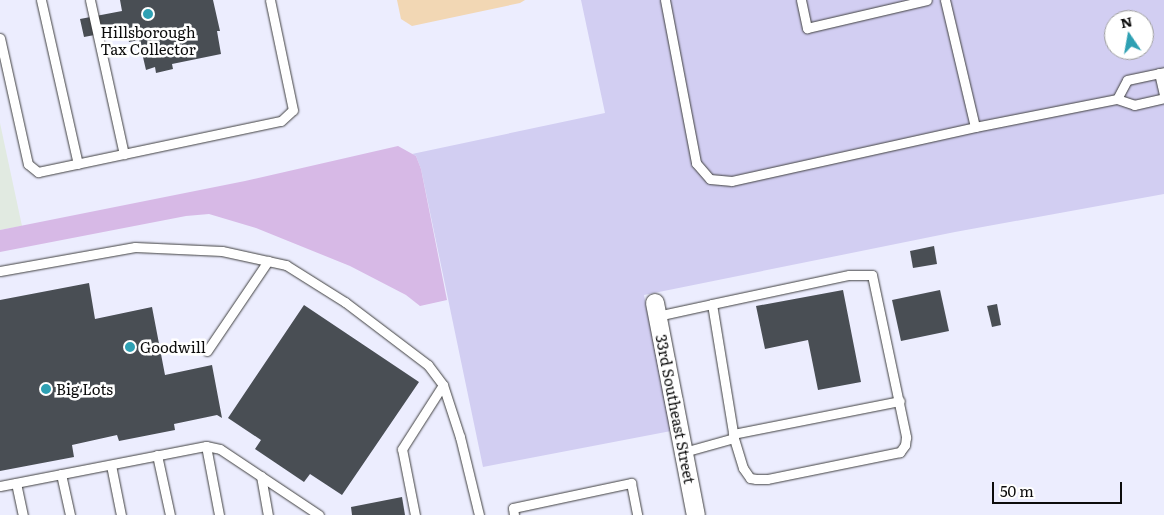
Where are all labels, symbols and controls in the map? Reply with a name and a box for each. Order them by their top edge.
marker: Hillsborough Tax Collector [142,8,154,20]
north arrow [1104,10,1154,60]
text: N [1118,10,1134,32]
place label: Hillsborough Tax Collector [100,22,196,57]
street label: 33rd Southeast Street [653,333,699,485]
place label: Goodwill [140,338,206,356]
marker: Goodwill [124,341,136,353]
place label: Big Lots [56,380,113,398]
marker: Big Lots [40,383,52,395]
scale bar [994,472,1124,504]
text: 50 m [1000,479,1034,502]

